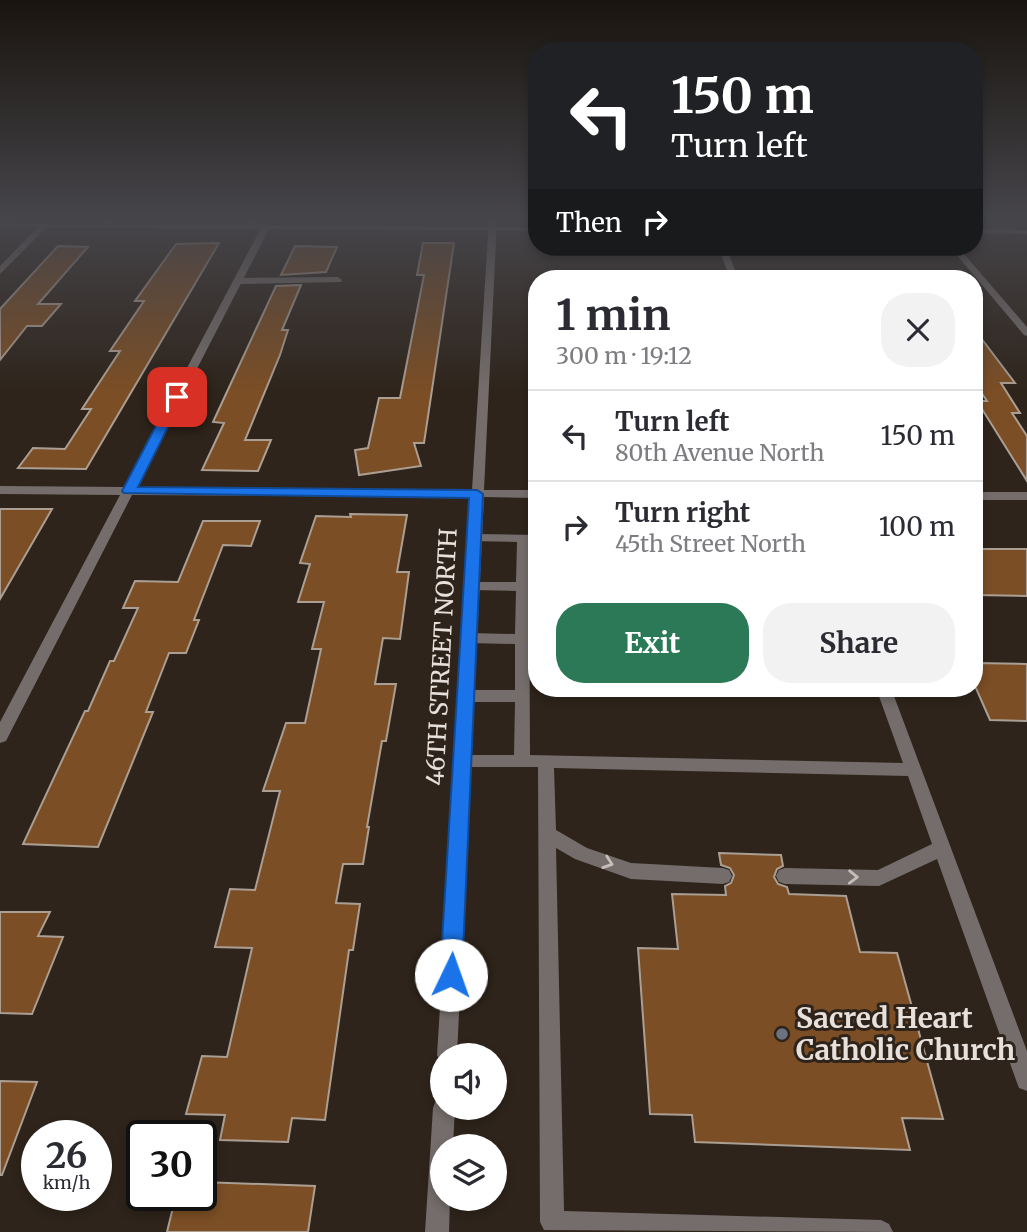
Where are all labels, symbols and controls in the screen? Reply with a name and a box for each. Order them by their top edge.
text: 150 m [671,65,814,126]
icon: left [556,70,647,161]
text: Turn left [671,126,808,166]
icon: right [636,203,674,241]
text: Then [556,206,622,239]
text: 1 min [556,289,670,341]
button: close [881,293,955,367]
text: 300 m · 19:12 [556,341,692,370]
pin [147,367,207,427]
icon: arrive [158,378,196,416]
text: Turn left [615,405,729,438]
icon: left [556,417,594,455]
text: 150 m [881,419,955,452]
text: 80th Avenue North [615,438,825,467]
text: Turn right [615,496,750,529]
icon: right [556,508,594,546]
text: 100 m [879,510,955,543]
street label: 46TH STREET NORTH [419,528,464,786]
text: 45th Street North [615,529,806,558]
button: Exit [556,603,749,683]
button: Share [763,603,955,683]
one-way arrow [601,855,614,869]
one-way arrow [848,869,859,885]
position arrow [414,938,488,1012]
place label: Sacred Heart Catholic Church [796,1000,1016,1068]
marker: Sacred Heart Catholic Church [774,1026,790,1042]
map controls [430,1043,507,1211]
button: sound [430,1043,507,1120]
speed limit sign: 30 [126,1120,217,1211]
text: 26 [46,1134,87,1178]
button: layers [430,1134,507,1211]
text: km/h [43,1171,90,1194]

